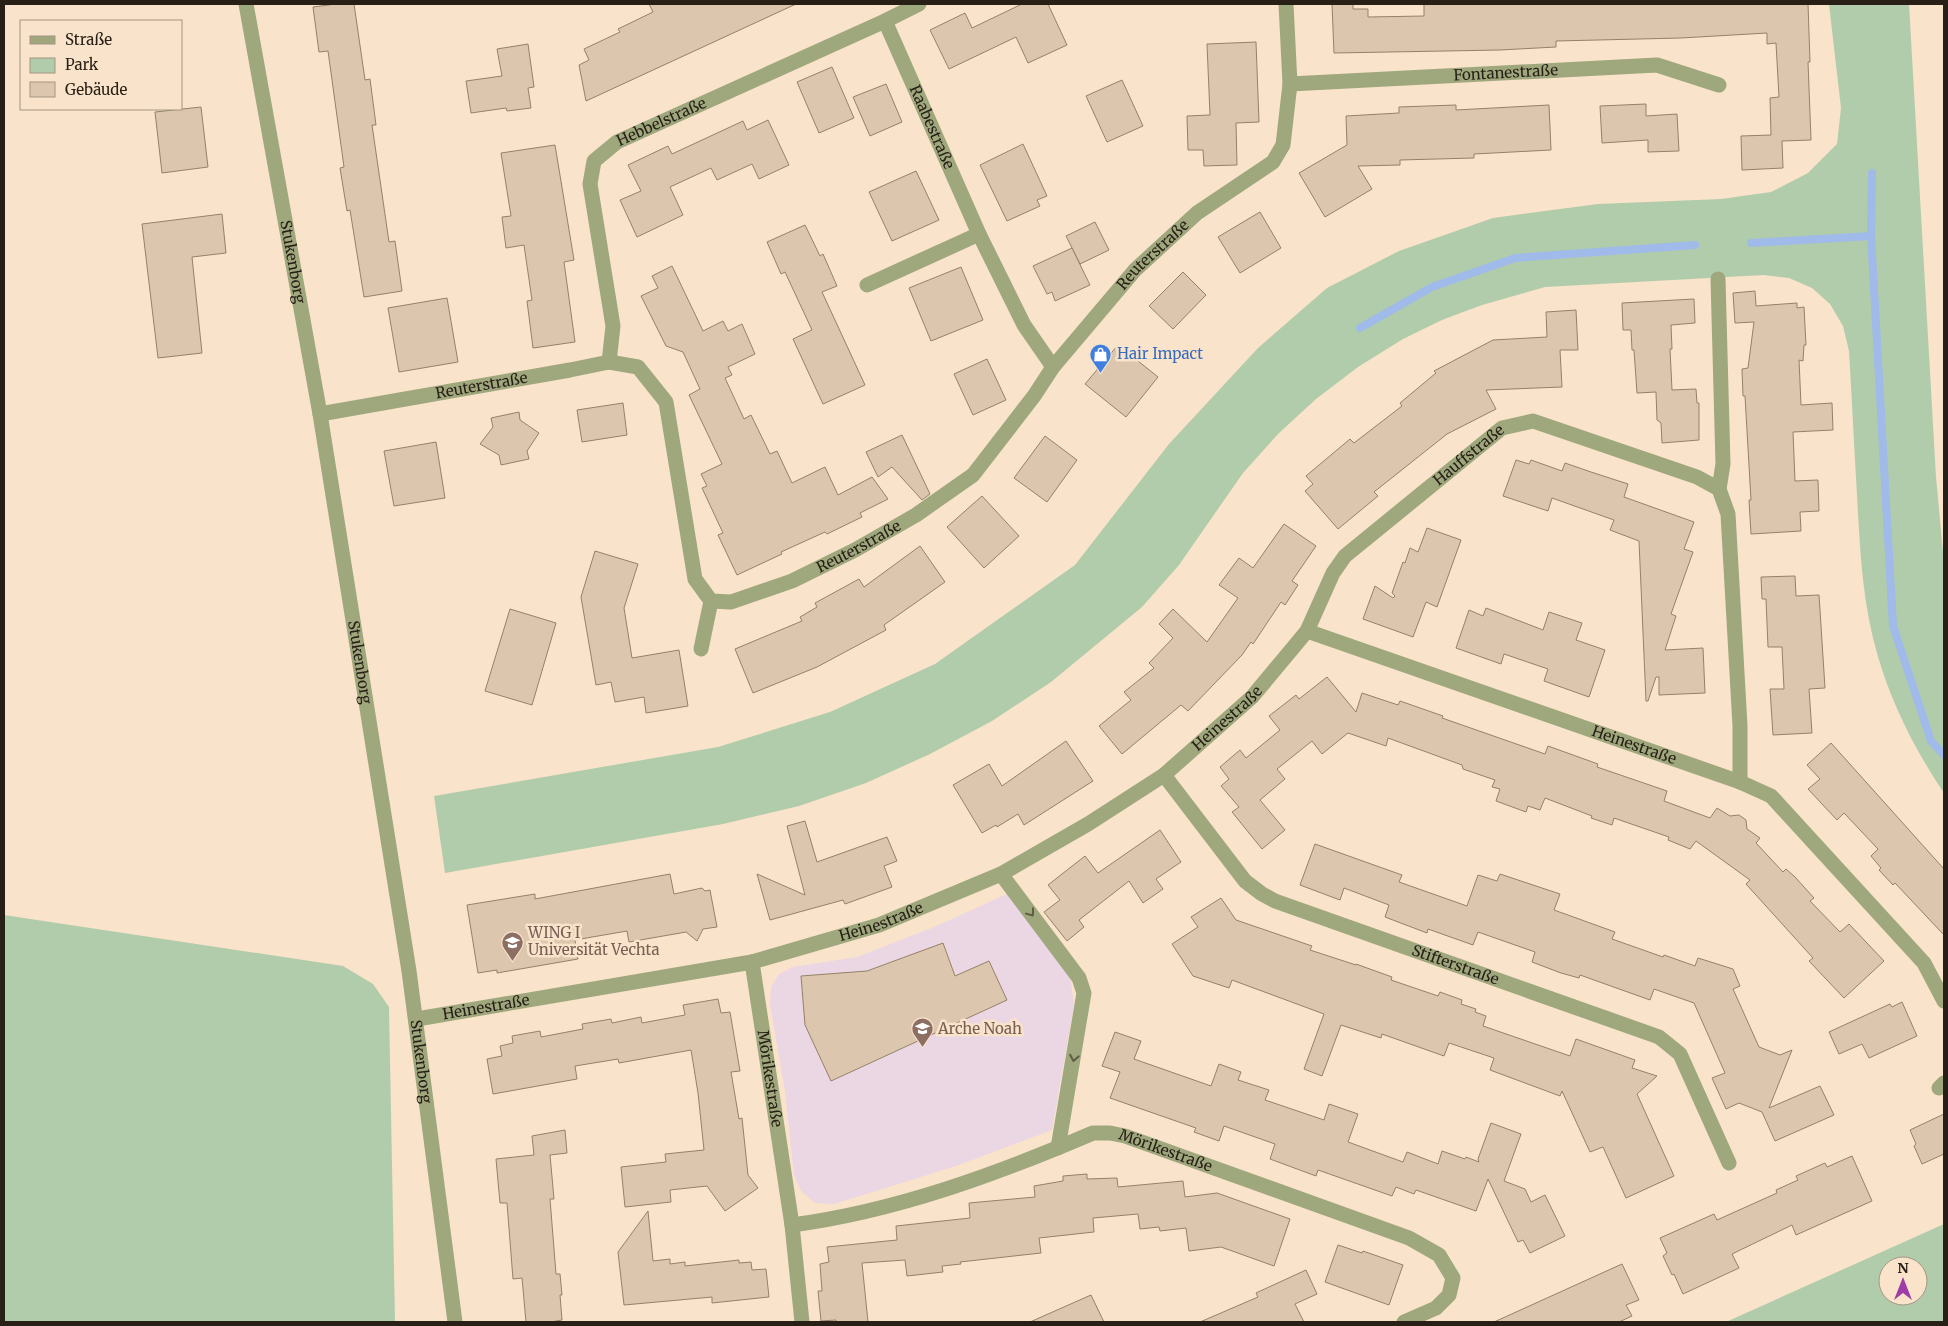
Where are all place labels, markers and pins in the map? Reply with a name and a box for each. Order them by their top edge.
shop icon: Hair Impact [1089,342,1113,373]
place label: Hair Impact [1117,344,1203,363]
place label: WING I Universität Vechta [527,923,660,959]
school or university icon: WING I Universität Vechta [500,930,524,961]
school or university icon: Arche Noah [910,1017,934,1048]
place label: Arche Noah [937,1019,1022,1038]

